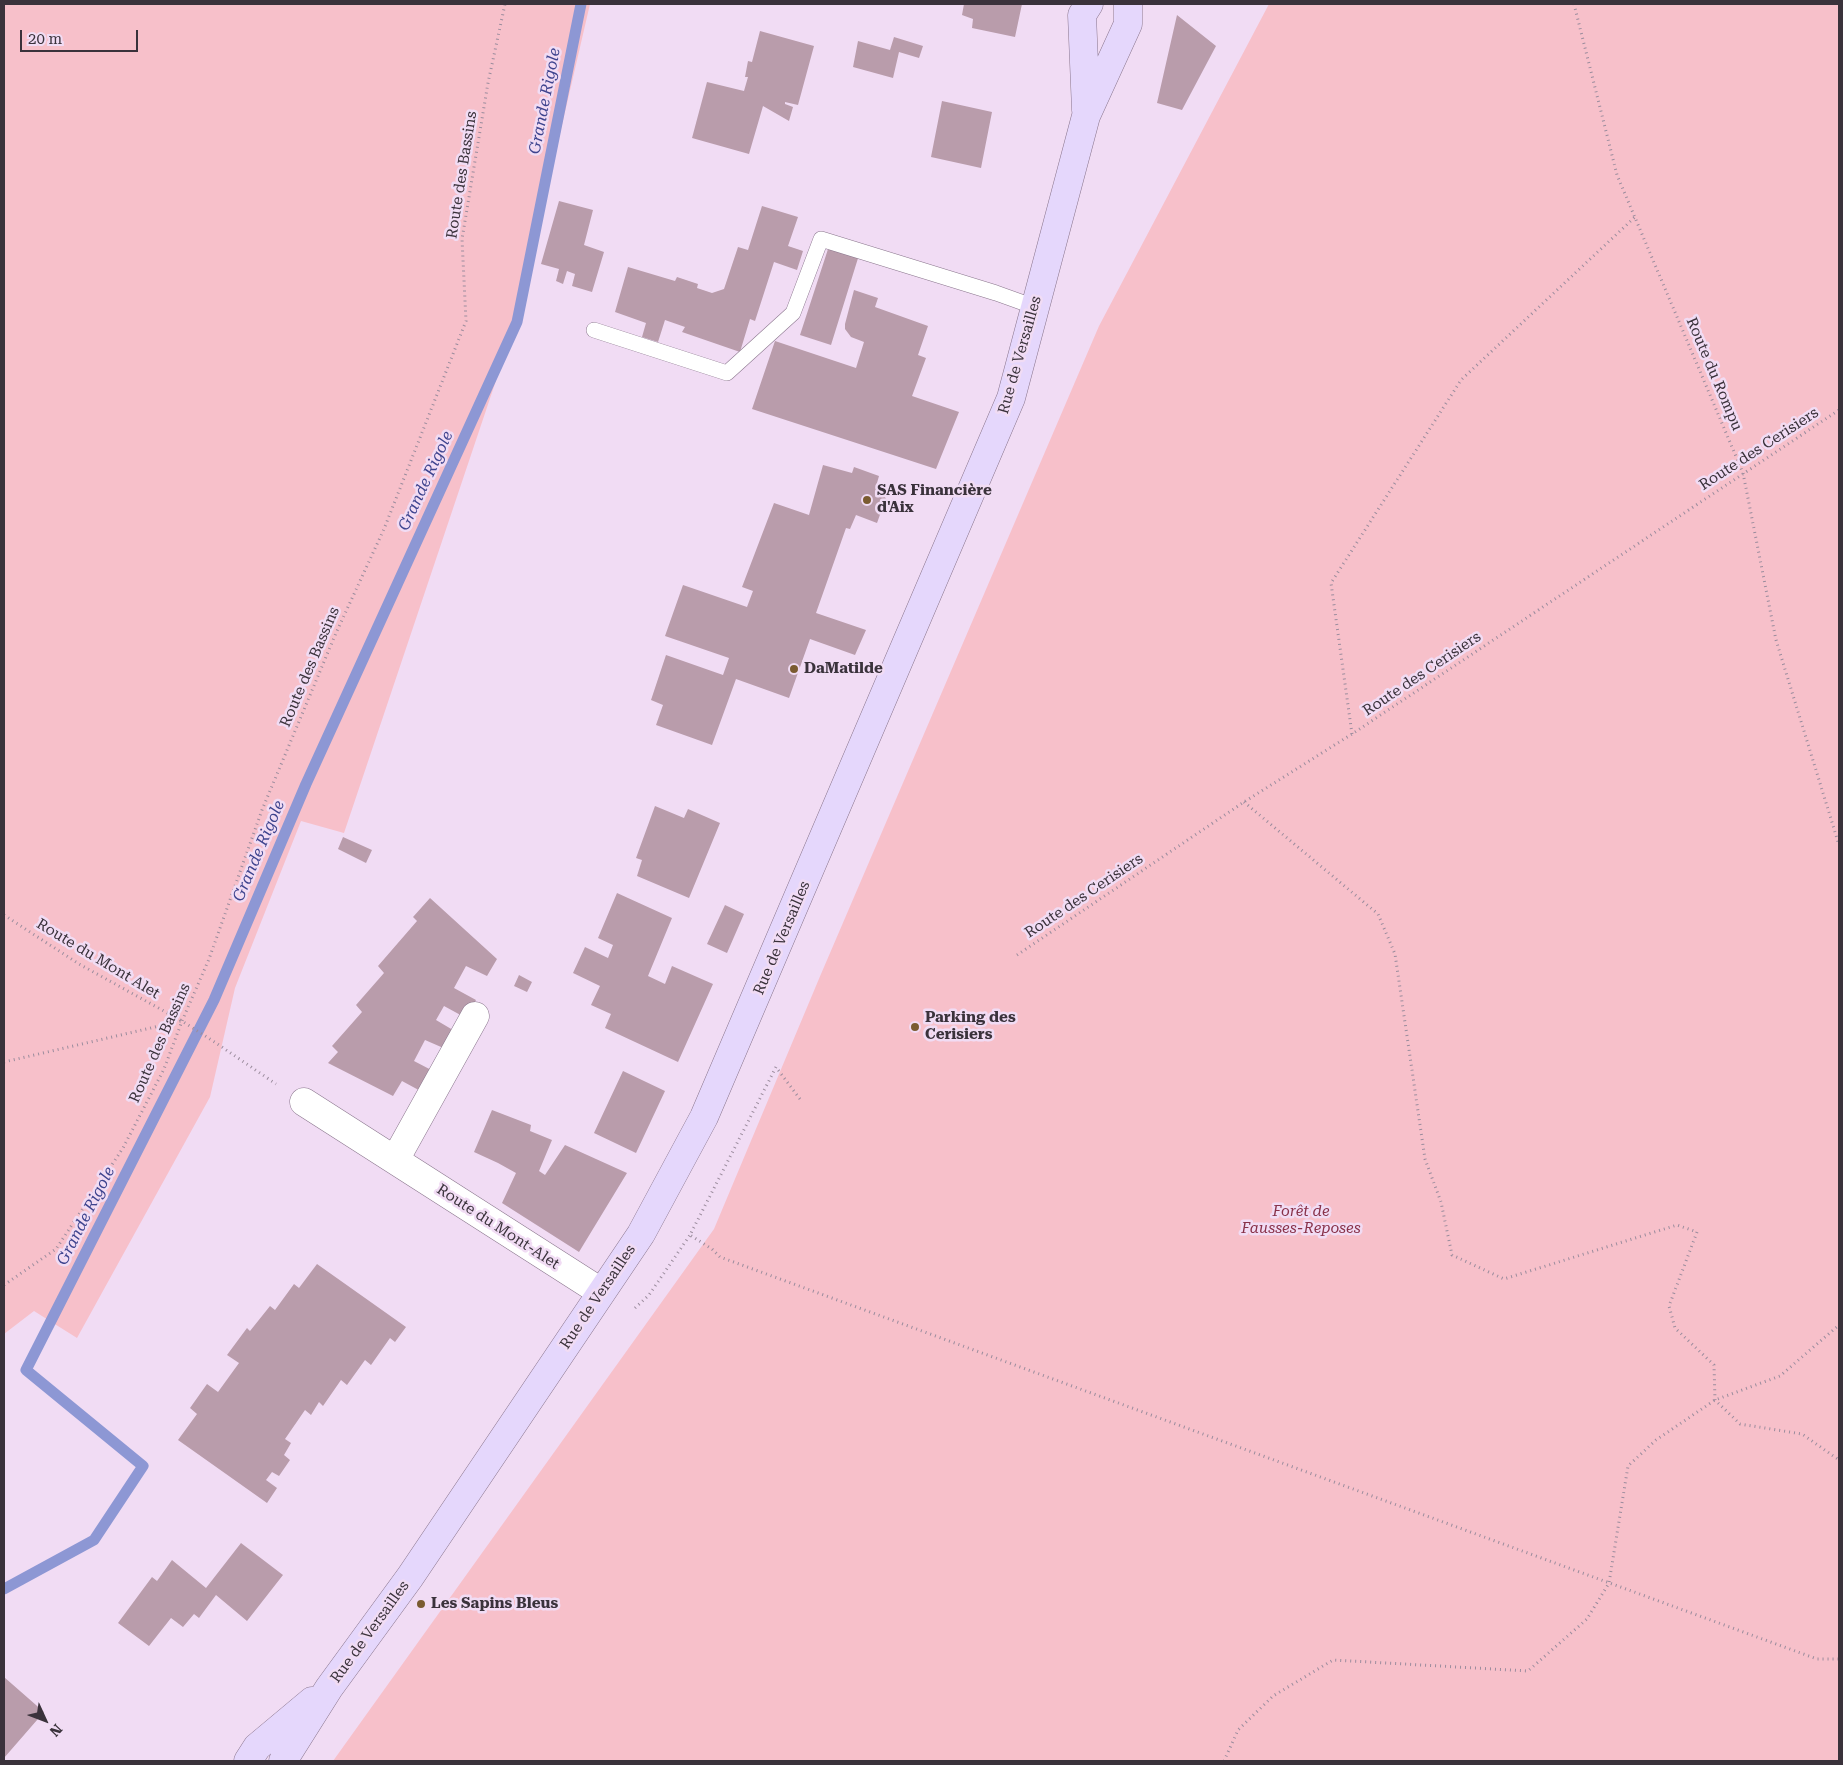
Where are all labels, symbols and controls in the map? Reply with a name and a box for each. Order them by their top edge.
scale bar [22,20,140,52]
text: 20 m [28,30,62,48]
water label: Grande Rigole [525,46,565,156]
street label: Route des Bassins [443,110,481,240]
street label: Rue de Versailles [995,294,1045,416]
street label: Route du Rompu [1682,315,1746,433]
street label: Route des Cerisiers [1696,404,1822,494]
water label: Grande Rigole [395,428,457,534]
place label: SAS Financière d'Aix [877,482,992,517]
marker: SAS Financière d'Aix [861,494,873,506]
street label: Route des Bassins [277,604,343,730]
street label: Route des Cerisiers [1360,628,1484,720]
place label: DaMatilde [804,660,883,678]
marker: DaMatilde [788,663,800,675]
water label: Grande Rigole [229,798,289,904]
street label: Route des Cerisiers [1022,850,1146,942]
street label: Rue de Versailles [750,878,814,998]
street label: Route du Mont Alet [33,915,163,1003]
street label: Route des Bassins [126,980,194,1106]
place label: Parking des Cerisiers [925,1009,1016,1044]
marker: Parking des Cerisiers [909,1021,921,1033]
water label: Grande Rigole [53,1164,119,1268]
street label: Route du Mont-Alet [433,1181,563,1273]
park label: Forêt de Fausses-Reposes [1241,1203,1361,1238]
street label: Rue de Versailles [556,1241,640,1353]
street label: Rue de Versailles [327,1577,413,1687]
place label: Les Sapins Bleus [431,1595,558,1613]
marker: Les Sapins Bleus [415,1598,427,1610]
north arrow [20,1695,70,1745]
text: N [46,1721,65,1740]

